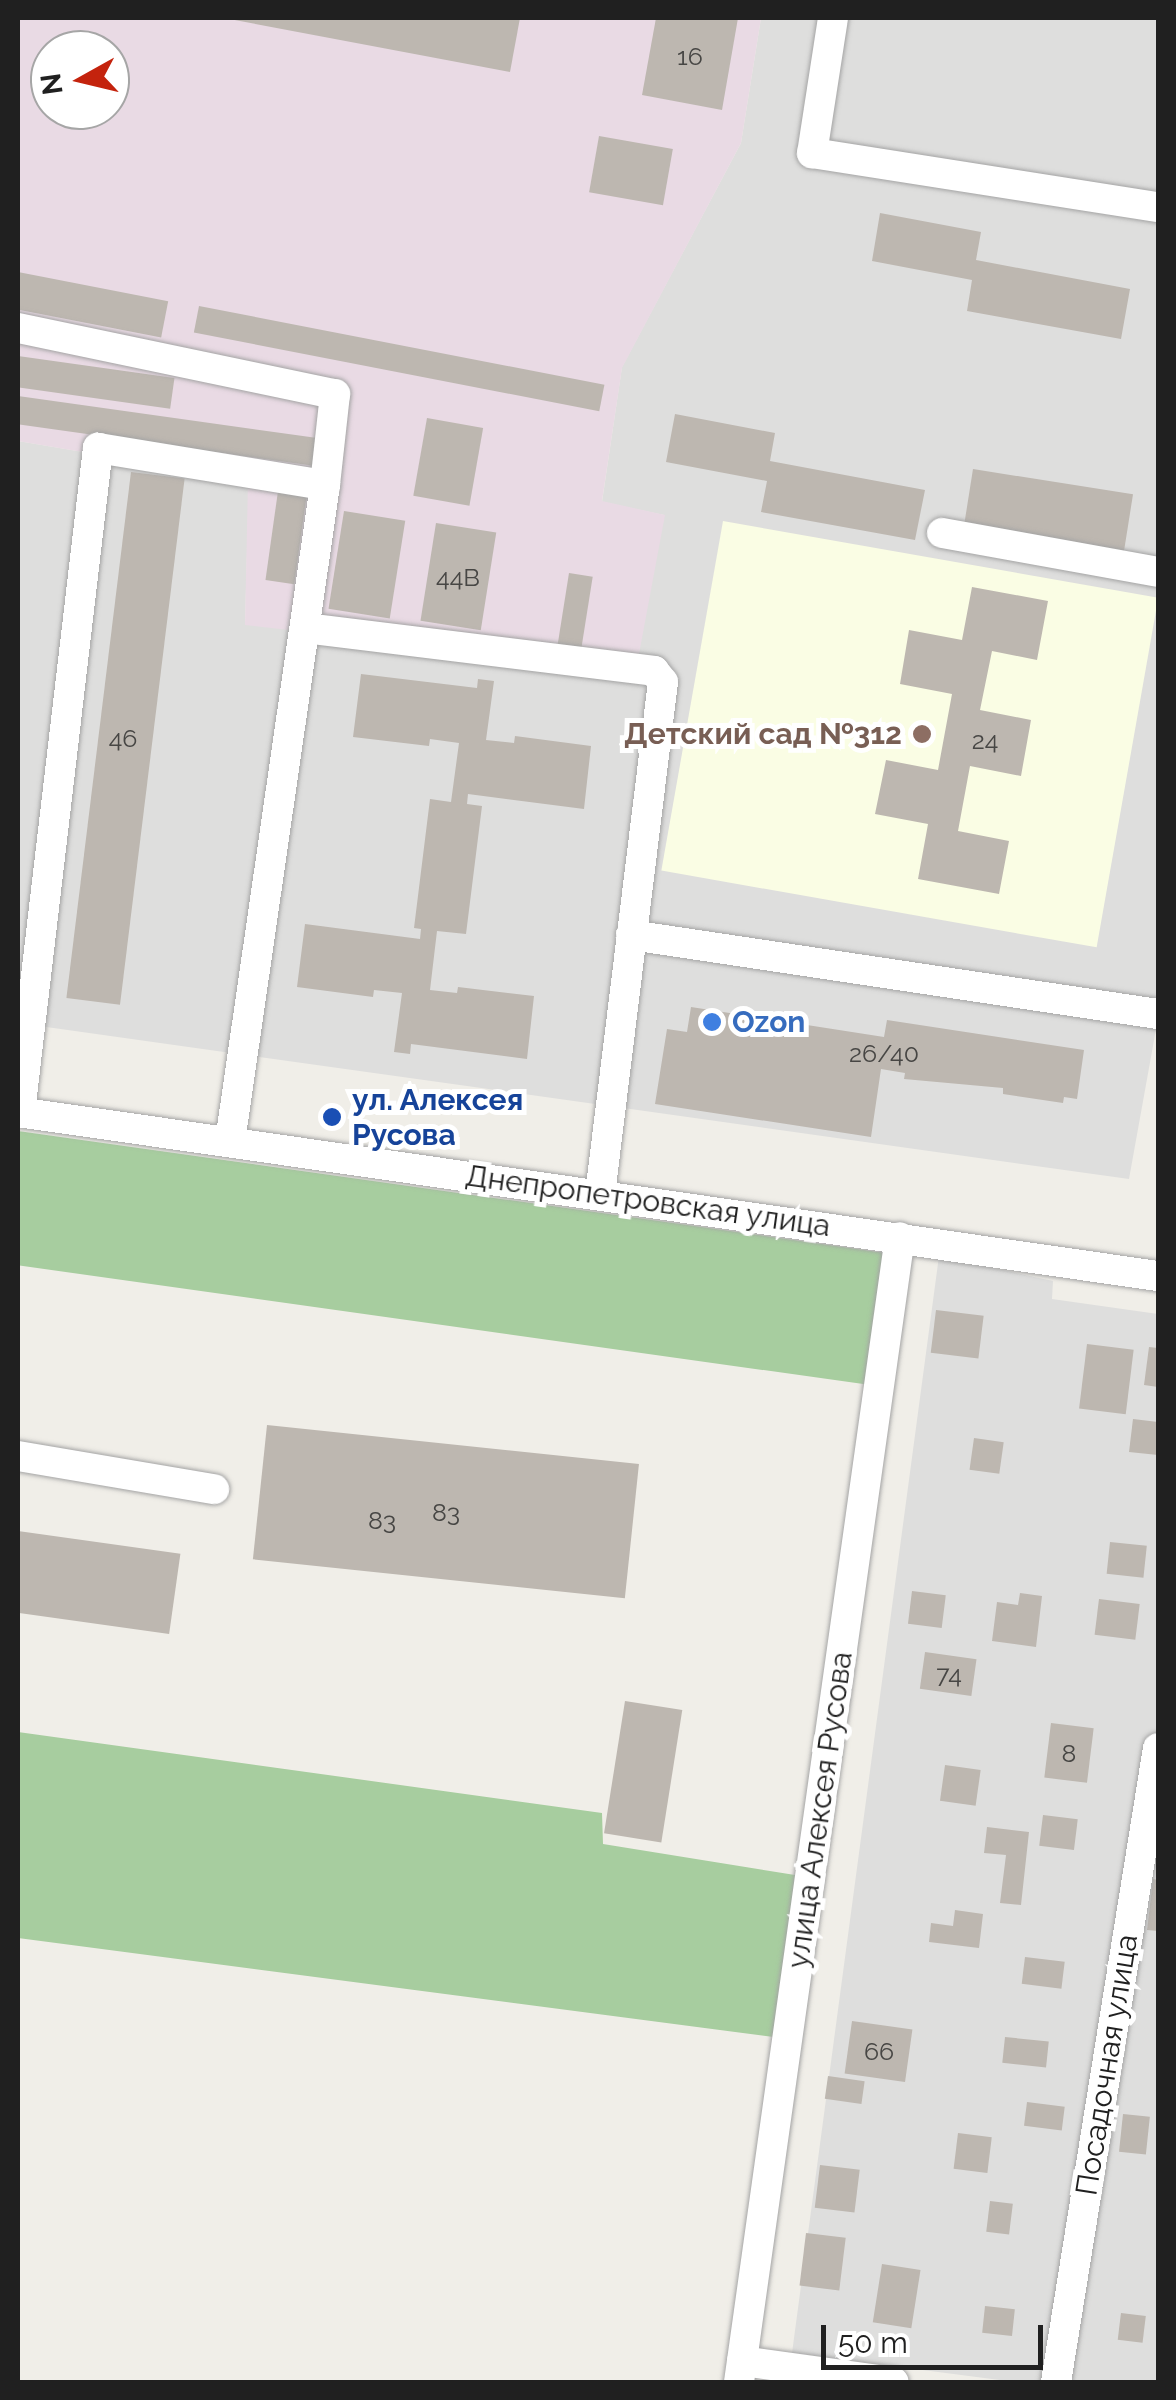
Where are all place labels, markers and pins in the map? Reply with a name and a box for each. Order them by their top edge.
place label: Детский сад №312 [624,716,902,752]
marker: Детский сад №312 [911,723,933,745]
place label: Ozon [732,1004,805,1040]
marker: Ozon [701,1011,723,1033]
place label: ул. Алексея Русова [352,1082,524,1152]
marker: ул. Алексея Русова [321,1106,343,1128]

